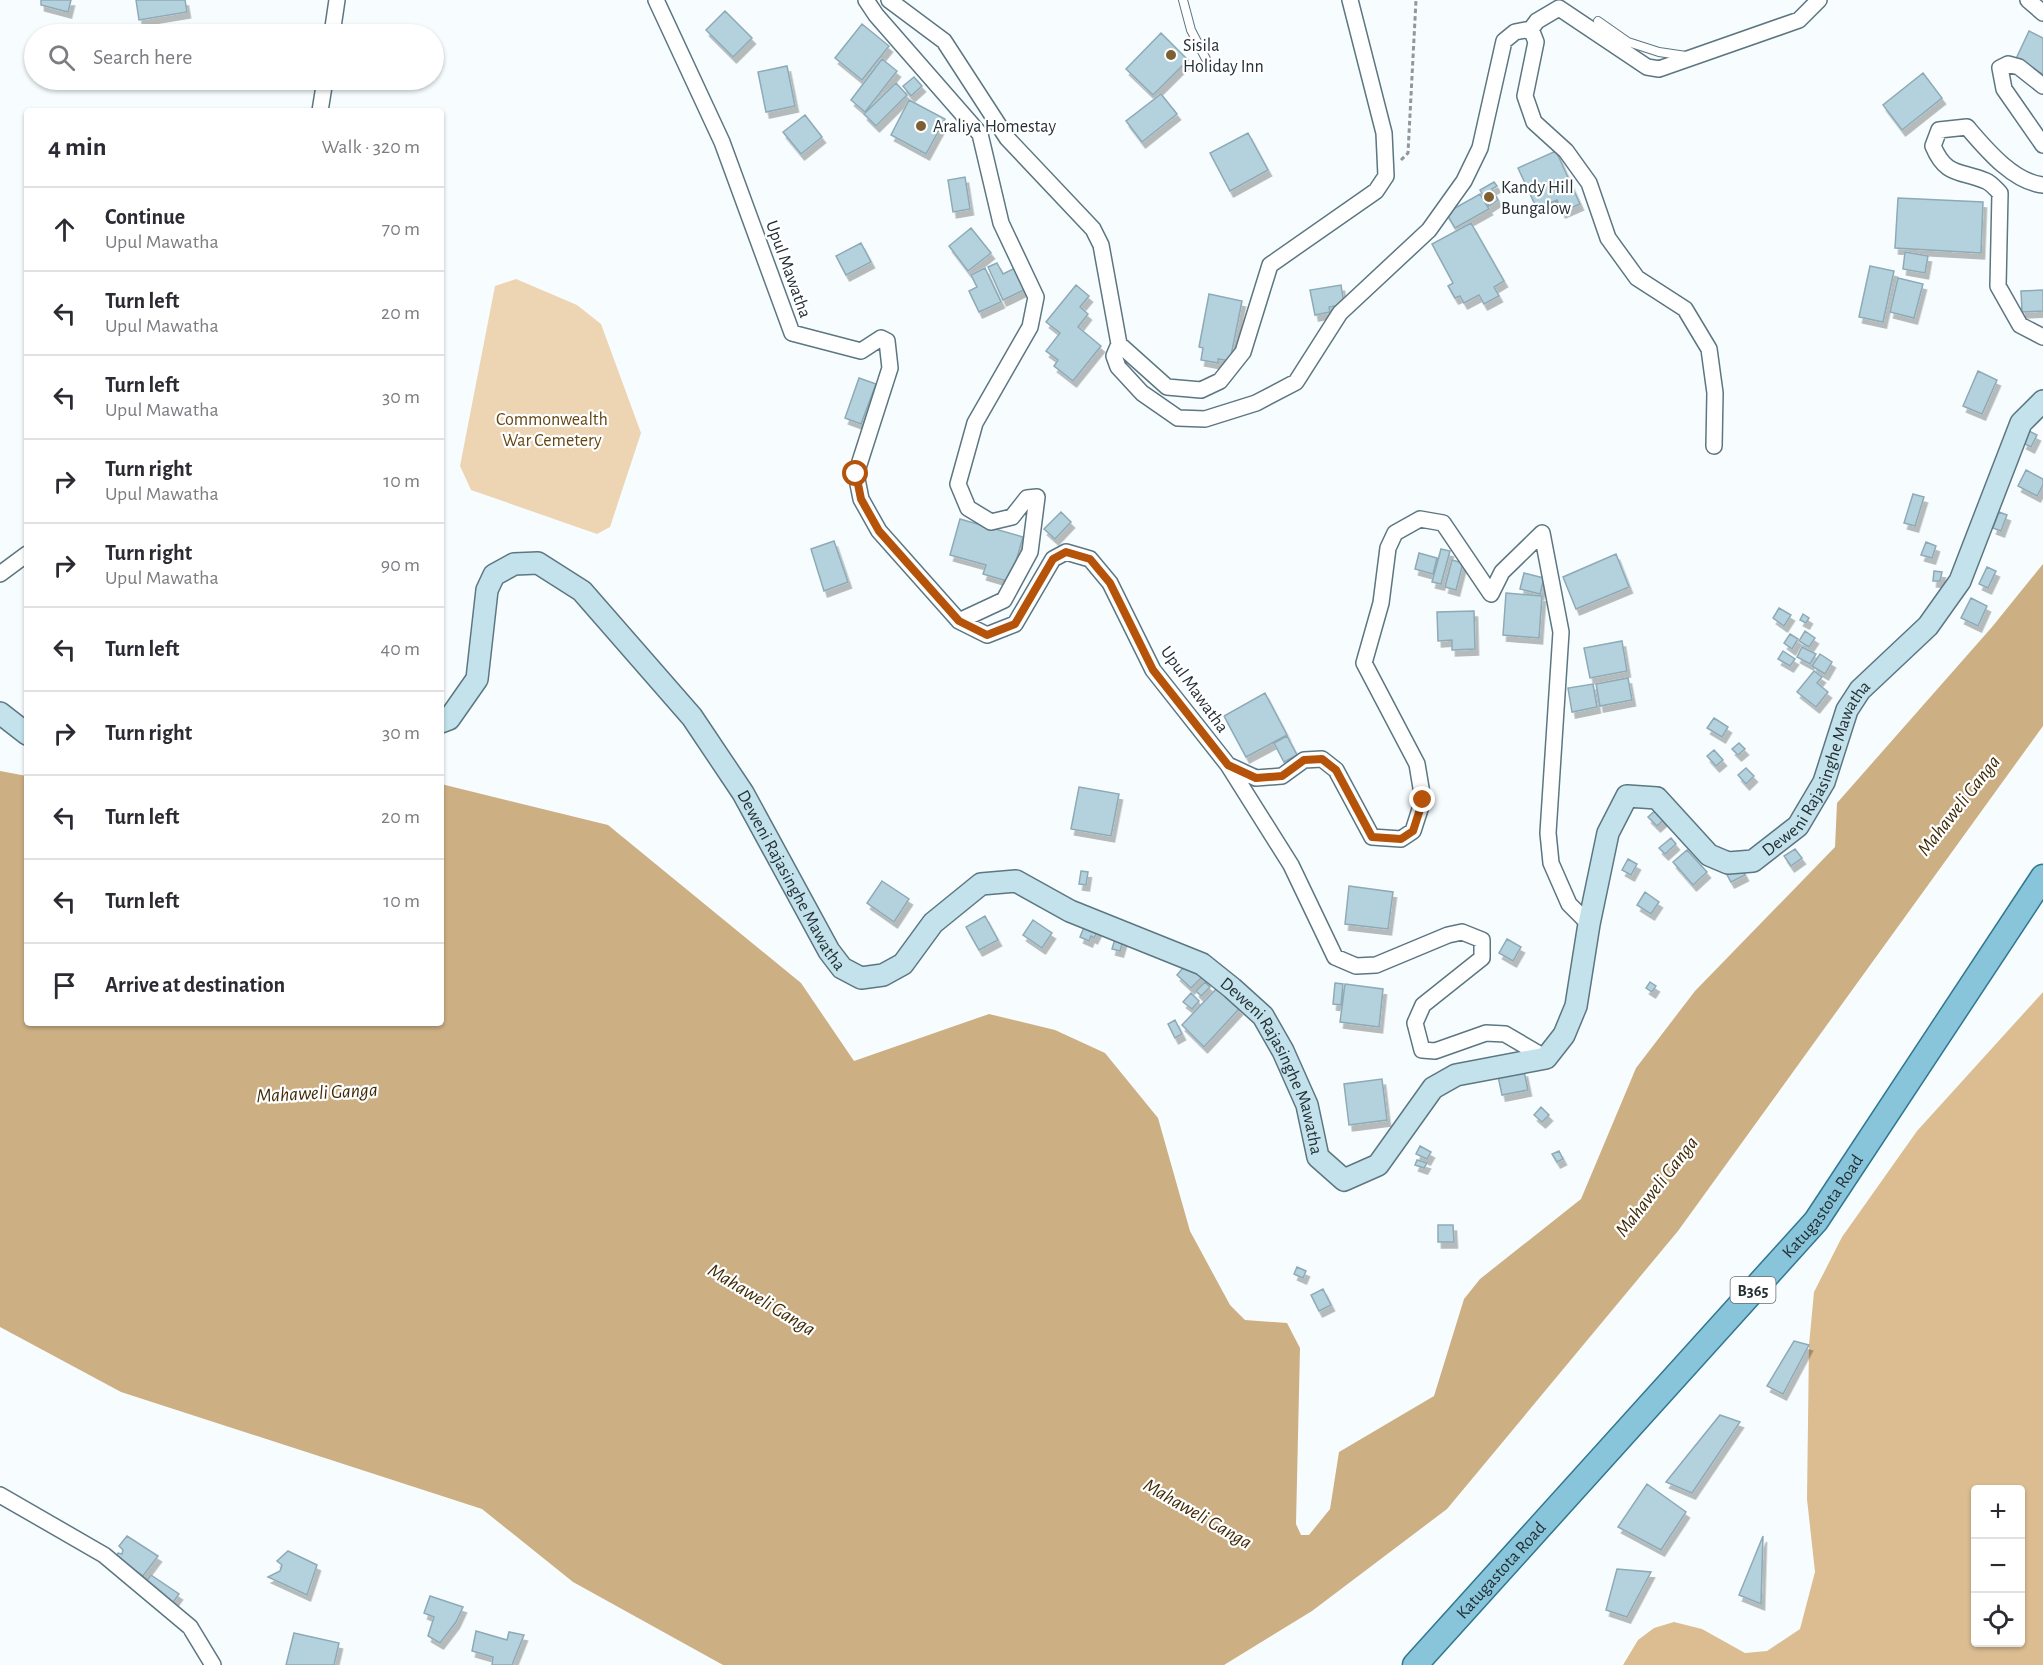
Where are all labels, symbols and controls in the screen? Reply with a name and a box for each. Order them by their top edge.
search box [24,24,444,90]
place label: Sisila Holiday Inn [1183,37,1264,76]
icon: search [45,41,78,74]
text: Search here [93,46,192,68]
marker: Sisila Holiday Inn [1164,48,1178,62]
place label: Araliya Homestay [933,118,1056,136]
marker: Araliya Homestay [914,119,928,133]
text: 4 min [48,134,107,160]
text: Walk · 320 m [322,137,420,157]
place label: Kandy Hill Bungalow [1501,179,1574,218]
marker: Kandy Hill Bungalow [1482,190,1496,204]
text: Continue [105,206,185,228]
icon: ahead [48,213,81,246]
street label: Upul Mawatha [762,218,814,321]
text: 70 m [382,219,420,239]
text: Upul Mawatha [105,232,219,252]
text: Turn left [105,290,179,312]
icon: left [48,297,81,330]
text: 20 m [381,303,420,323]
text: Upul Mawatha [105,316,219,336]
text: Turn left [105,374,179,396]
icon: left [48,381,81,414]
text: 30 m [382,387,420,407]
text: Upul Mawatha [105,400,219,420]
park label: Commonwealth War Cemetery [496,411,608,450]
text: Turn right [105,458,192,480]
route start [842,460,868,486]
icon: right [48,465,81,498]
text: 10 m [383,471,420,491]
text: Upul Mawatha [105,484,219,504]
text: Turn right [105,542,192,564]
icon: right [48,549,81,582]
text: 90 m [381,555,420,575]
text: Upul Mawatha [105,568,219,588]
icon: left [48,633,81,666]
text: Turn left [105,638,179,660]
text: 40 m [381,639,420,659]
street label: Upul Mawatha [1157,643,1232,736]
street label: Deweni Rajasinghe Mawatha [1759,677,1874,860]
icon: right [48,717,81,750]
text: Turn right [105,722,192,744]
text: 30 m [382,723,420,743]
water label: Mahaweli Ganga [1914,752,2004,860]
route end [1409,786,1435,812]
street label: Deweni Rajasinghe Mawatha [733,787,848,974]
icon: left [48,801,81,834]
text: Turn left [105,806,179,828]
text: 20 m [381,807,420,827]
icon: left [48,885,81,918]
text: Turn left [105,890,179,912]
text: 10 m [383,891,420,911]
icon: arrive [48,969,81,1002]
text: Arrive at destination [105,974,285,996]
street label: Deweni Rajasinghe Mawatha [1216,974,1325,1156]
water label: Mahaweli Ganga [256,1080,378,1106]
water label: Mahaweli Ganga [1612,1133,1702,1241]
street label: Katugastota Road [1779,1152,1867,1262]
water label: Mahaweli Ganga [704,1260,819,1340]
road number: B365 [1730,1277,1776,1303]
water label: Mahaweli Ganga [1140,1475,1255,1553]
map controls [1971,1485,2025,1647]
button: + [1971,1485,2025,1539]
street label: Katugastota Road [1453,1519,1550,1623]
button: − [1971,1539,2025,1593]
button: locate [1971,1593,2025,1647]

